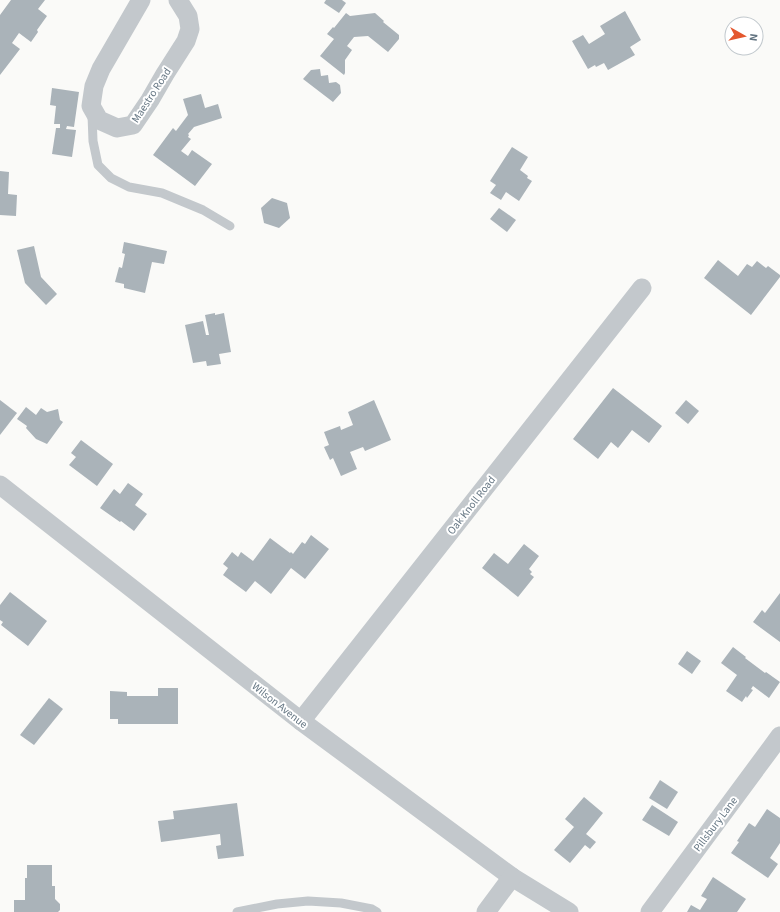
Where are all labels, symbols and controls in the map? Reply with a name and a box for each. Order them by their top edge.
north arrow [724,16,764,56]
text: N [745,33,761,42]
street label: Maestro Road [128,65,175,126]
street label: Oak Knoll Road [444,473,499,538]
street label: Wilson Avenue [249,679,311,732]
street label: Pillsbury Lane [690,793,741,855]

